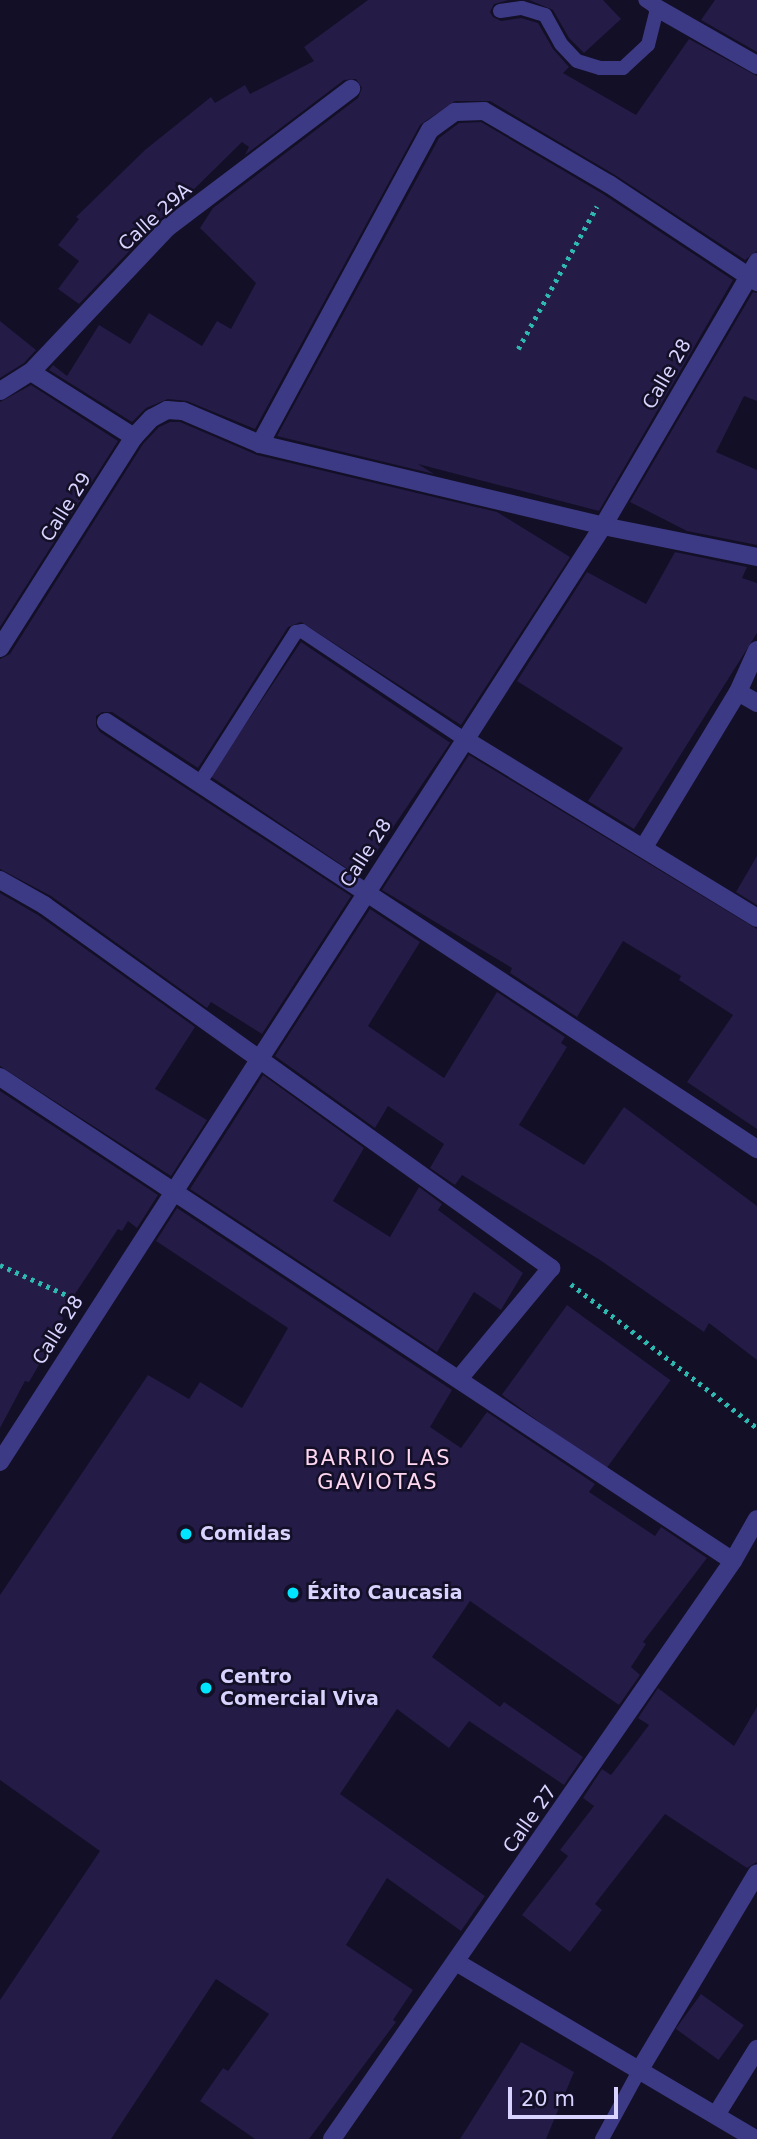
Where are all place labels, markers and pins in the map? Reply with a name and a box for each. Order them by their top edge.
place label: Comidas [200,1523,291,1545]
marker: Comidas [178,1526,194,1542]
place label: Éxito Caucasia [307,1582,463,1604]
marker: Éxito Caucasia [285,1585,301,1601]
place label: Centro Comercial Viva [220,1666,379,1710]
marker: Centro Comercial Viva [198,1680,214,1696]

